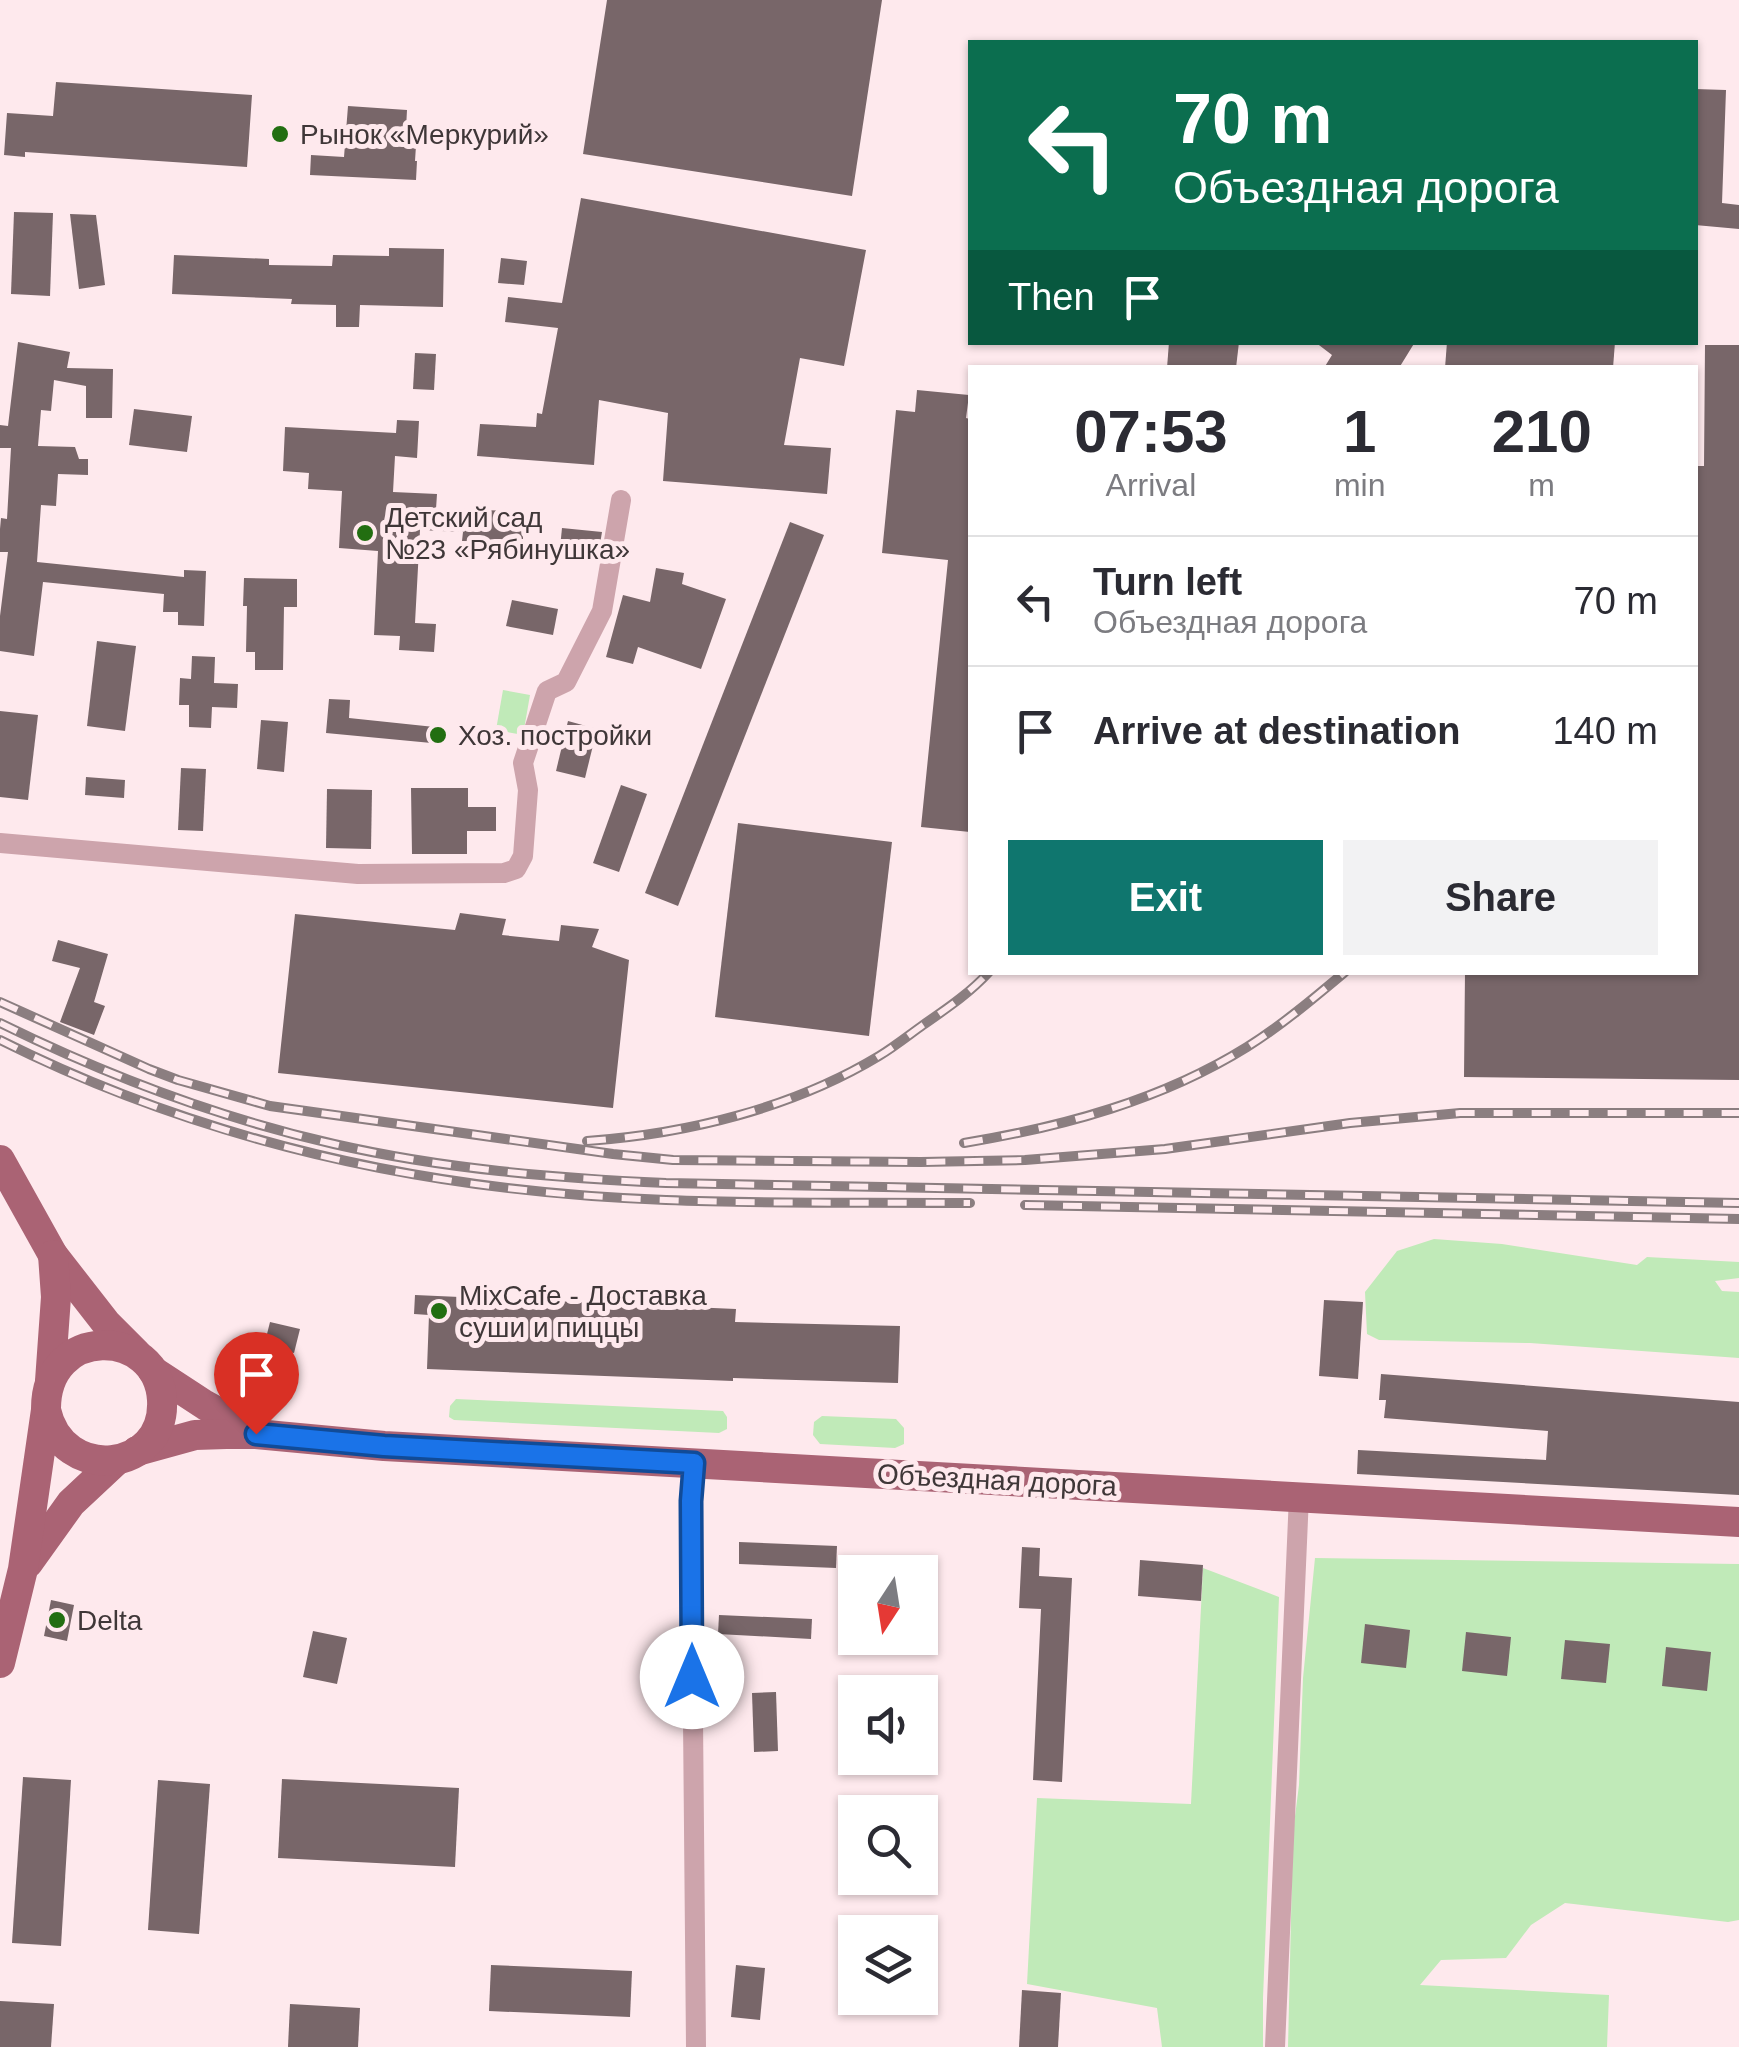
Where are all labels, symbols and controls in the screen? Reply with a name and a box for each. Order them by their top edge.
icon: left [1008,80,1138,210]
text: 70 m [1173,80,1333,158]
place label: Рынок «Меркурий» [300,119,549,150]
marker: Рынок «Меркурий» [269,123,291,145]
text: Объездная дорога [1173,162,1559,213]
icon: arrive [1115,270,1170,325]
text: Then [1008,276,1095,318]
text: 07:53 [1074,398,1228,465]
text: 1 [1343,398,1376,465]
text: 210 [1492,398,1592,465]
text: Arrival [1106,467,1196,503]
text: min [1334,467,1385,503]
text: m [1528,467,1555,503]
place label: Детский сад №23 «Рябинушка» [385,502,630,565]
marker: Детский сад №23 «Рябинушка» [354,522,376,544]
text: Turn left [1093,561,1242,603]
icon: left [1008,574,1063,629]
text: 70 m [1574,580,1658,622]
text: Объездная дорога [1093,604,1367,640]
icon: arrive [1008,704,1063,759]
text: Arrive at destination [1093,710,1460,752]
text: 140 m [1552,710,1658,752]
place label: Хоз. постройки [458,720,652,751]
marker: Хоз. постройки [427,724,449,746]
button: Exit [1008,840,1323,955]
button: Share [1343,840,1658,955]
place label: MixCafe - Доставка суши и пиццы [459,1280,707,1343]
marker: MixCafe - Доставка суши и пиццы [428,1300,450,1322]
pin [214,1332,299,1435]
icon: arrive [229,1347,284,1402]
street label: Объездная дорога [876,1458,1118,1502]
north arrow [838,1555,938,1655]
map controls [838,1555,938,2015]
place label: Delta [77,1605,143,1636]
marker: Delta [46,1609,68,1631]
position arrow [640,1625,744,1729]
button: sound [838,1675,938,1775]
button: search [838,1795,938,1895]
button: layers [838,1915,938,2015]

